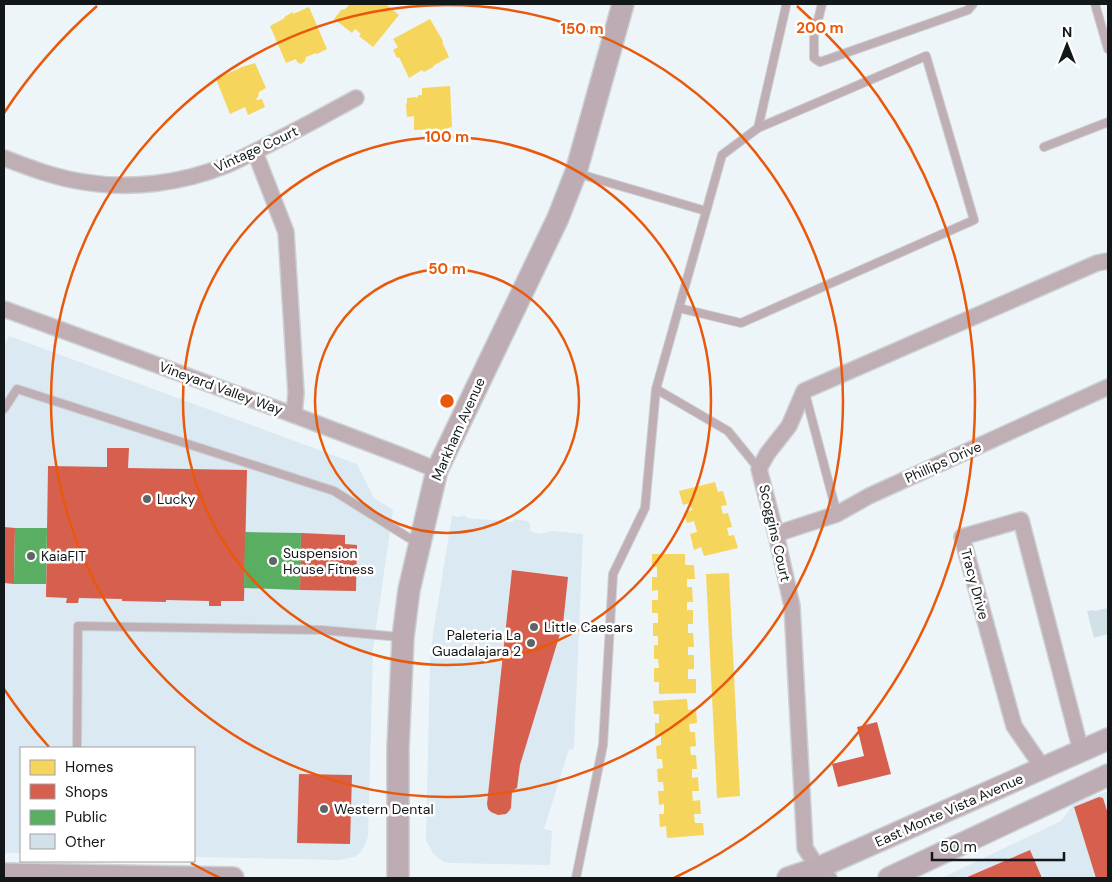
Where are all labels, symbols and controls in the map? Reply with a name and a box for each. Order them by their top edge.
text: 200 m [796,18,844,38]
text: 150 m [561,19,604,39]
north arrow [1042,20,1092,70]
text: N [1062,23,1072,41]
street label: Vintage Court [211,122,301,176]
text: 100 m [425,127,469,147]
text: 50 m [428,259,466,279]
street label: Vineyard Valley Way [157,357,286,419]
street label: Markham Avenue [427,375,489,483]
centre of rings [438,392,456,410]
street label: Phillips Drive [902,437,984,487]
street label: Scoggins Court [755,483,795,583]
place label: Lucky [157,490,195,508]
marker: Lucky [141,493,153,505]
place label: Suspension House Fitness [283,544,374,578]
place label: KaiaFIT [41,547,86,565]
street label: Tracy Drive [957,547,993,621]
marker: KaiaFIT [25,550,37,562]
marker: Suspension House Fitness [267,555,279,567]
place label: Little Caesars [544,618,633,636]
marker: Little Caesars [528,621,540,633]
place label: Paleteria La Guadalajara 2 [432,626,521,660]
marker: Paleteria La Guadalajara 2 [525,637,537,649]
legend [20,747,195,862]
text: Homes [65,757,114,777]
street label: East Monte Vista Avenue [872,769,1026,851]
text: Shops [65,782,108,802]
place label: Western Dental [334,800,434,818]
marker: Western Dental [318,803,330,815]
text: Public [65,807,107,827]
scale bar [932,830,1064,862]
text: Other [65,832,106,852]
text: 50 m [940,837,977,857]

